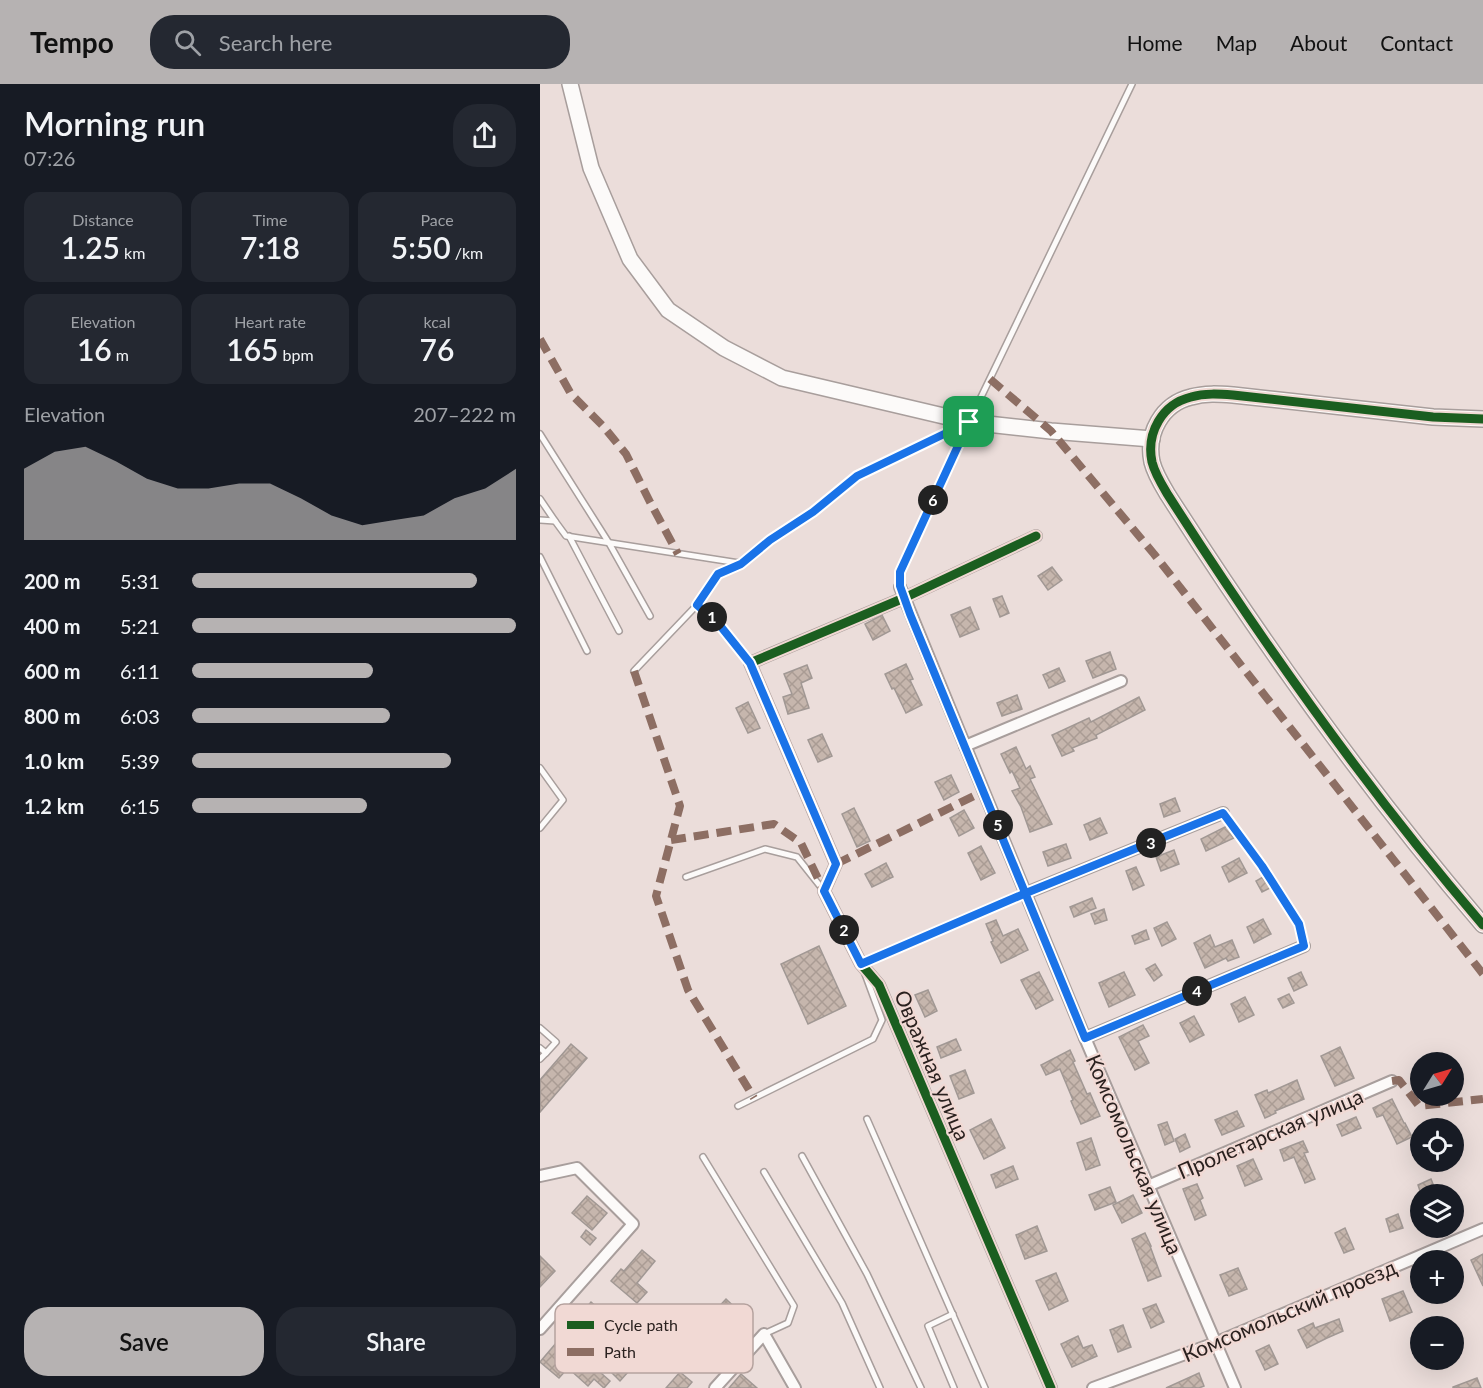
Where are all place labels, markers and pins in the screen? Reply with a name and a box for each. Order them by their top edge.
pin [943,396,994,447]
pin: 6 [918,485,948,515]
pin: 1 [697,602,727,632]
pin: 5 [983,810,1013,840]
pin: 3 [1136,828,1166,858]
pin: 2 [829,915,859,945]
pin: 4 [1182,976,1212,1006]

